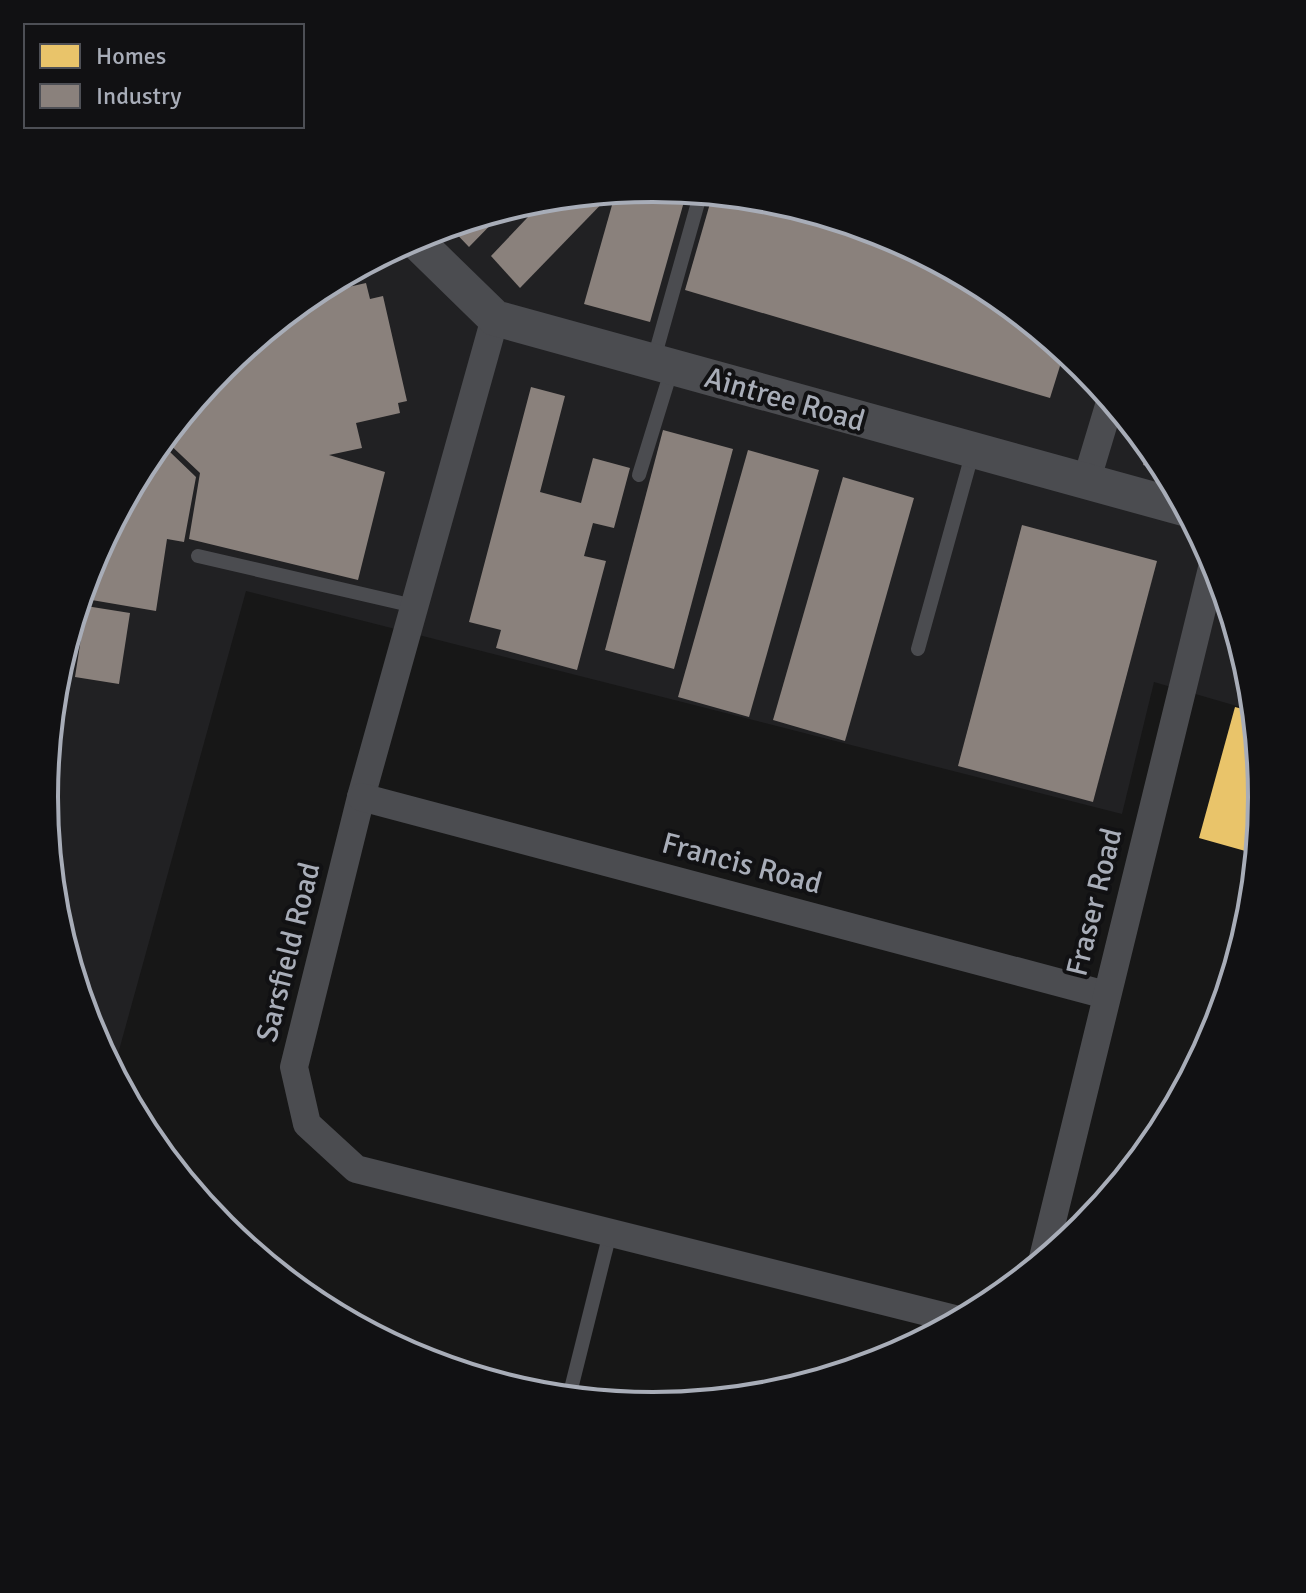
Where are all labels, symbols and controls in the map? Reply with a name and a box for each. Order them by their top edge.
legend [24,24,304,128]
text: Homes [96,41,166,71]
text: Industry [96,81,182,111]
street label: Aintree Road [701,359,869,440]
street label: Francis Road [658,824,826,903]
street label: Fraser Road [1058,824,1131,980]
street label: Sarsfield Road [248,858,329,1046]

